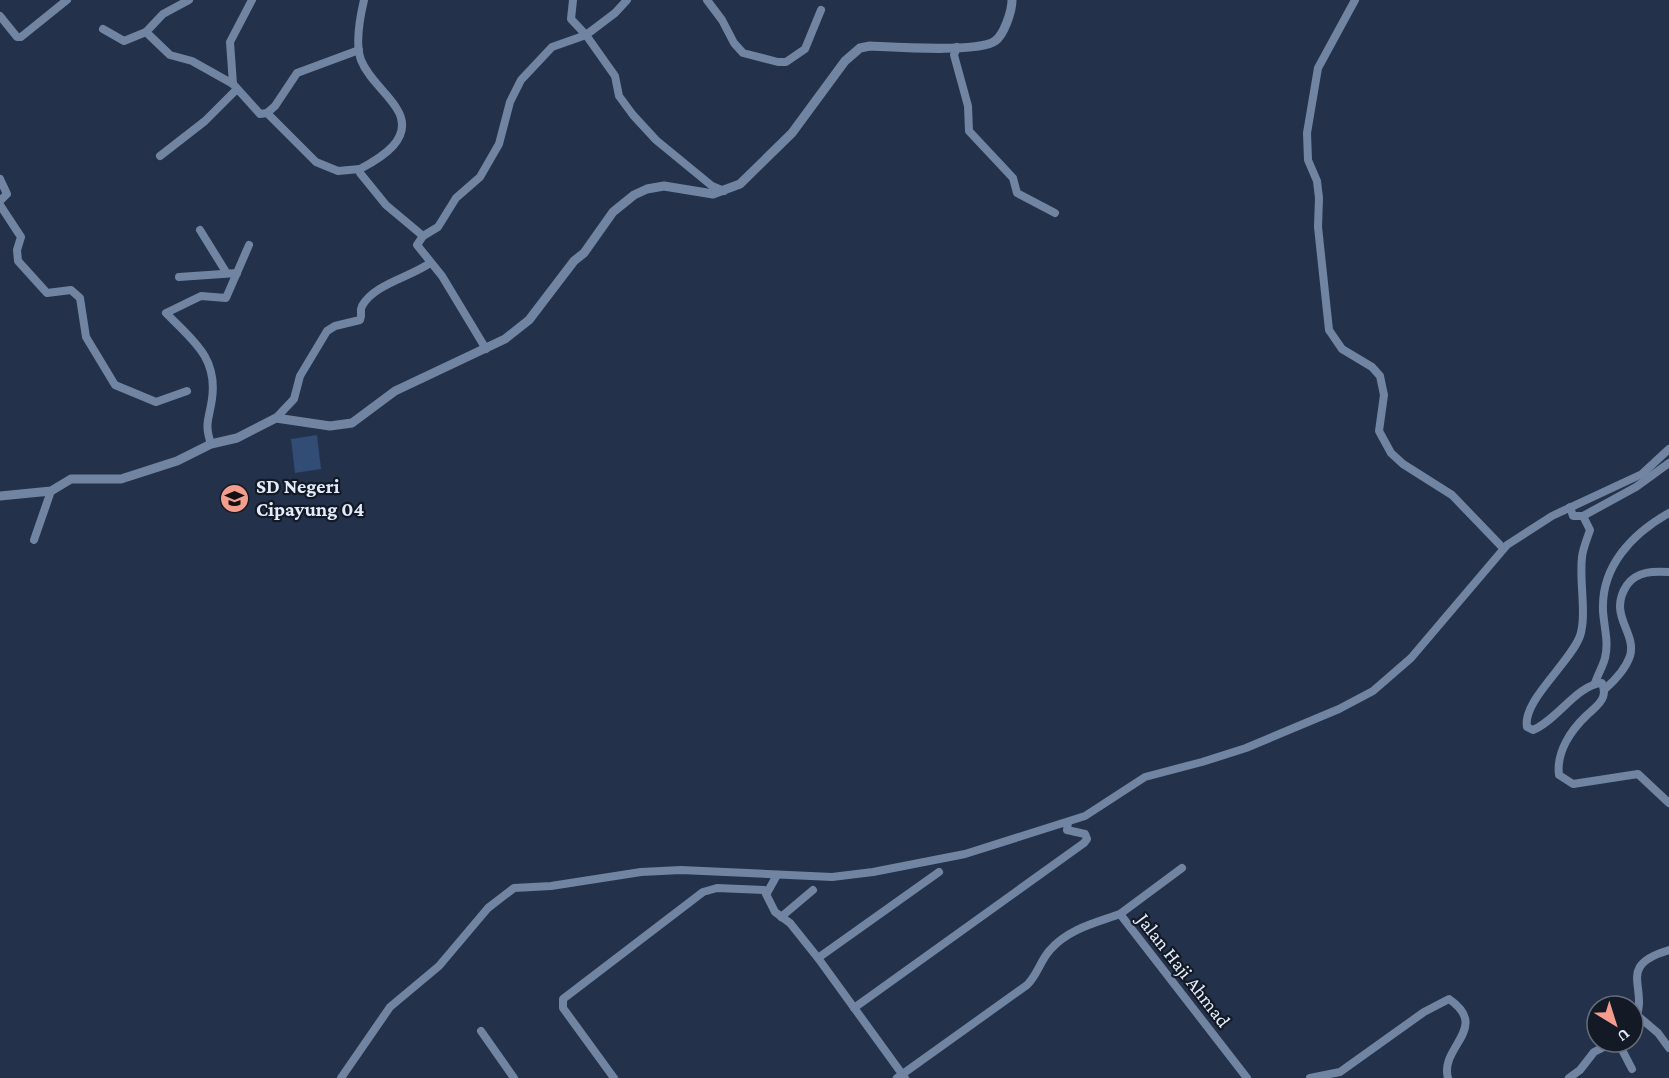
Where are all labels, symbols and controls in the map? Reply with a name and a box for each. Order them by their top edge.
place label: SD Negeri Cipayung 04 [256,475,364,520]
school or university icon: SD Negeri Cipayung 04 [219,482,251,514]
street label: Jalan Haji Ahmad [1131,907,1236,1032]
north arrow [1585,994,1645,1054]
text: U [1614,1025,1633,1046]

